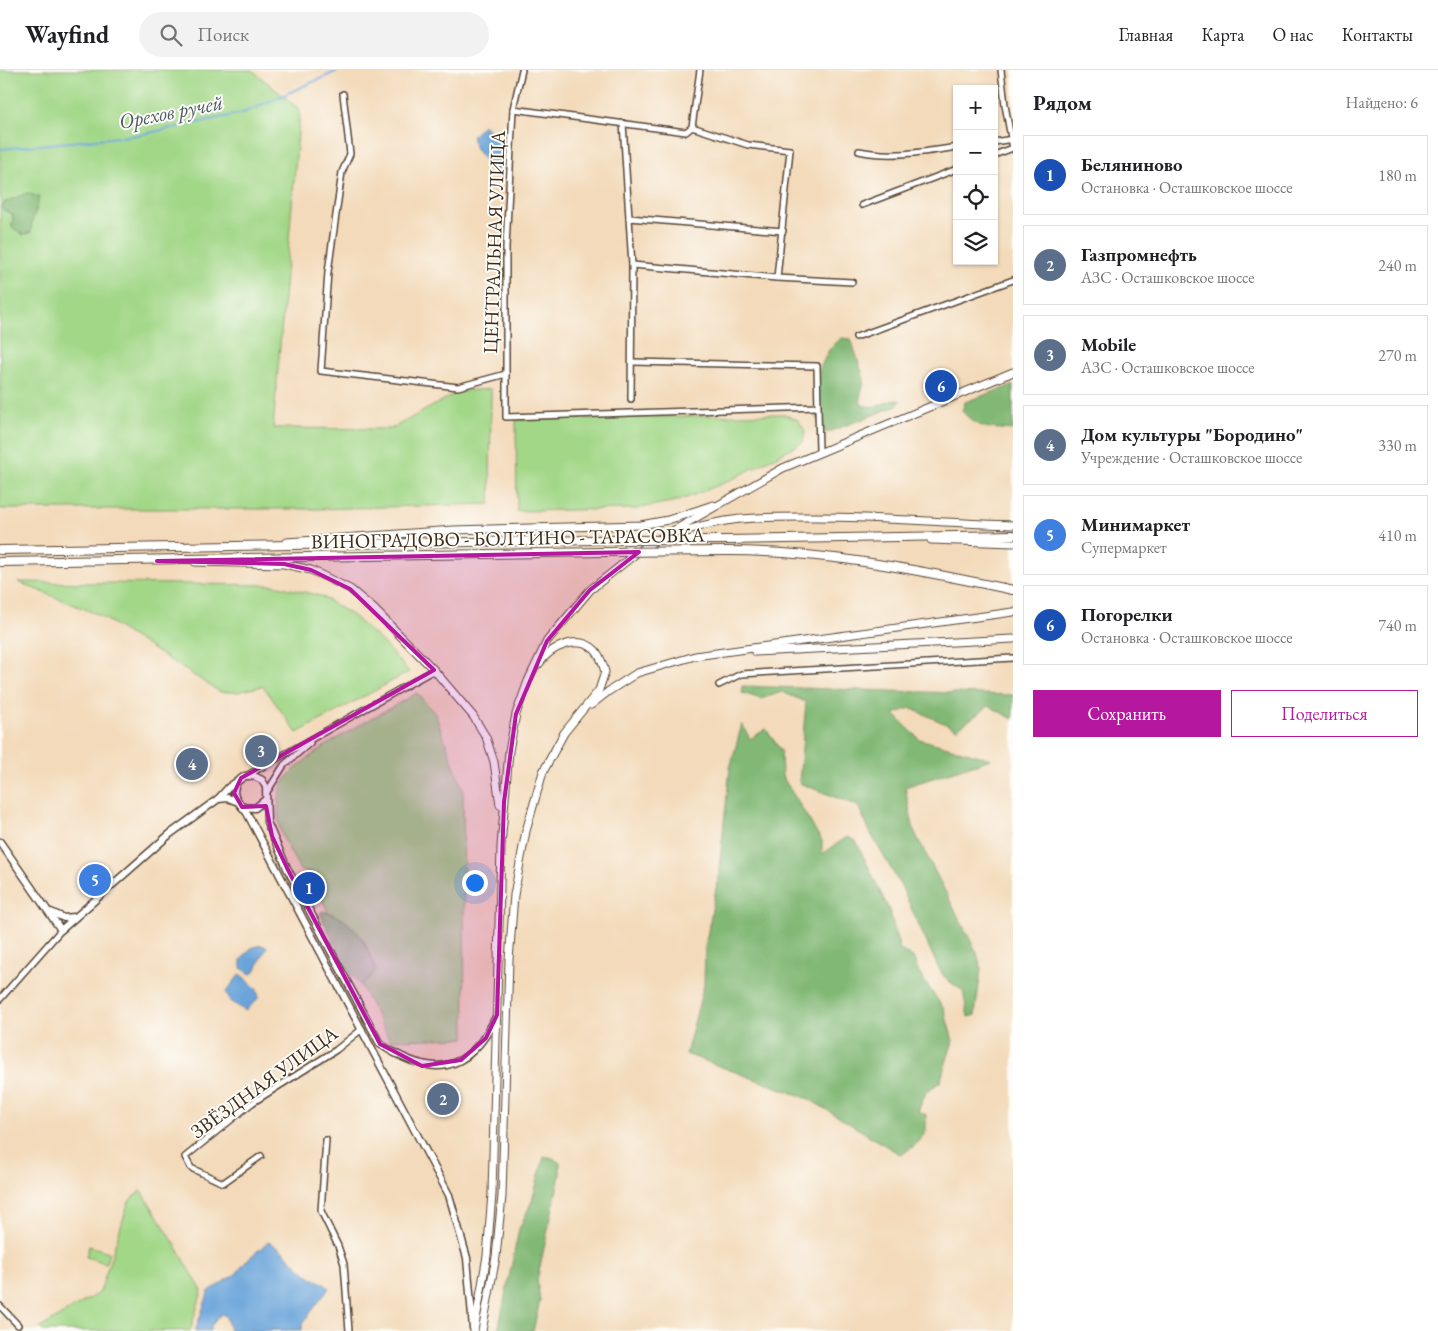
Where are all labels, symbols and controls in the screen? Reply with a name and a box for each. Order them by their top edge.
search box [139,12,489,57]
text: Wayfind [25,19,109,50]
icon: search [157,21,185,49]
text: Поиск [197,22,249,47]
text: Главная [1119,23,1173,46]
text: Карта [1201,23,1244,46]
text: О нас [1272,23,1314,46]
text: Контакты [1342,23,1413,46]
map controls [953,85,998,265]
button: + [953,85,998,130]
water label: Орехов ручей [117,88,226,135]
text: Рядом [1033,89,1092,116]
text: Найдено: 6 [1346,92,1418,113]
street label: ЦЕНТРАЛЬНАЯ УЛИЦА [477,130,511,354]
button: − [953,130,998,175]
text: Беляниново [1081,152,1183,177]
text: 1 [1046,165,1054,186]
text: 180 m [1378,165,1417,186]
button: locate [953,175,998,220]
text: Остановка · Осташковское шоссе [1081,177,1292,198]
button: layers [953,220,998,265]
text: Газпромнефть [1081,242,1197,267]
text: 2 [1046,255,1054,276]
text: 240 m [1378,255,1417,276]
text: АЗС · Осташковское шоссе [1081,267,1255,288]
text: Mobile [1081,332,1136,357]
text: 3 [1046,345,1054,366]
text: 270 m [1378,345,1417,366]
text: АЗС · Осташковское шоссе [1081,357,1255,378]
pin: 6 [925,367,957,405]
text: Дом культуры "Бородино" [1081,422,1303,447]
text: 4 [1046,435,1054,456]
text: 330 m [1378,435,1417,456]
text: Учреждение · Осташковское шоссе [1081,447,1302,468]
text: Минимаркет [1081,512,1190,537]
street label: ВИНОГРАДОВО - БОЛТИНО - ТАРАСОВКА [311,522,705,554]
text: 5 [1046,525,1054,546]
text: 410 m [1378,525,1417,546]
text: Супермаркет [1081,537,1167,558]
text: Погорелки [1081,602,1173,627]
text: 6 [1046,615,1054,636]
text: 740 m [1378,615,1417,636]
text: Остановка · Осташковское шоссе [1081,627,1292,648]
button: Сохранить [1033,690,1221,737]
button: Поделиться [1231,690,1418,737]
pin: 3 [245,732,277,770]
pin: 4 [176,745,208,783]
pin: 5 [79,861,111,899]
pin: 1 [293,869,325,907]
your location [462,870,488,896]
street label: ЗВЁЗДНАЯ УЛИЦА [185,1020,343,1144]
pin: 2 [427,1080,459,1118]

